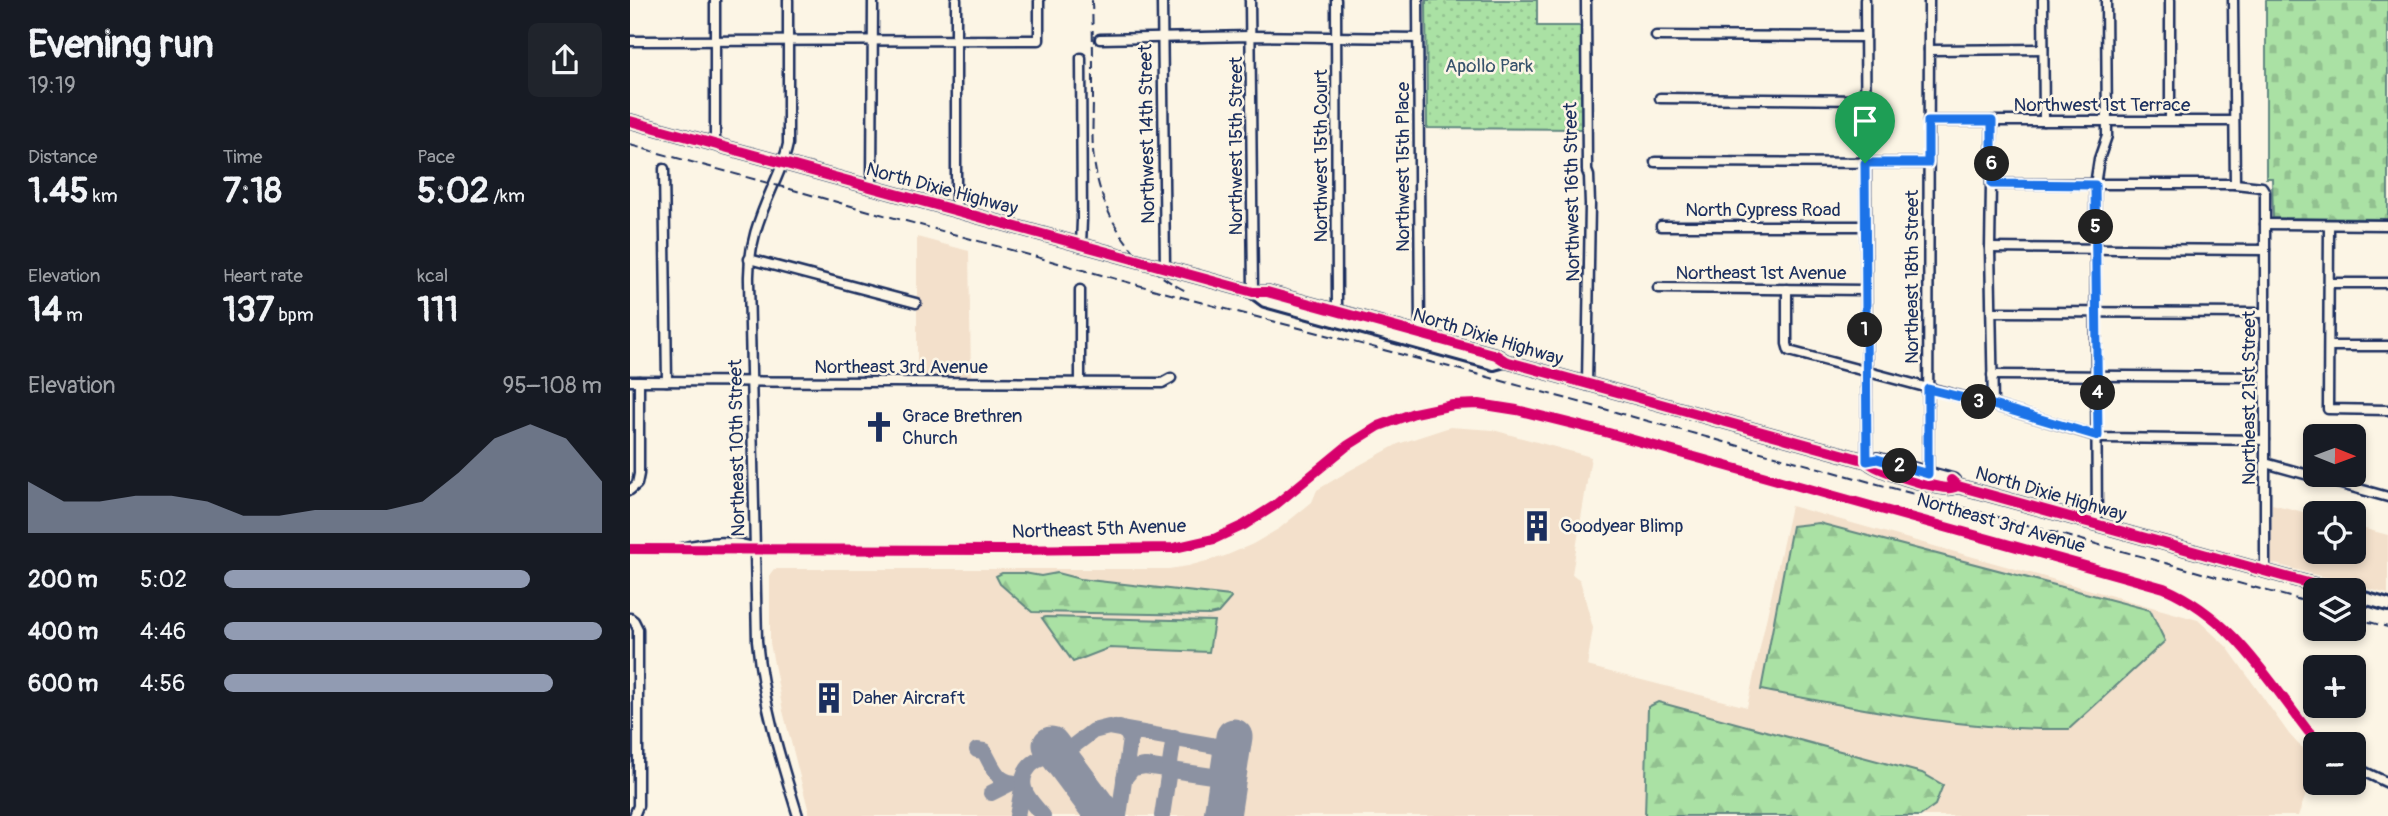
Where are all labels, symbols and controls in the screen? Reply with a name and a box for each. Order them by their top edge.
text: Evening run [28,21,214,69]
button: share [528,23,602,97]
street label: Northwest 14th Street [1133,44,1161,224]
park label: Apollo Park [1445,54,1533,78]
street label: Northwest 15th Street [1224,56,1248,235]
street label: Northwest 15th Court [1309,69,1333,243]
text: 19:19 [28,71,76,100]
street label: Northwest 15th Place [1391,81,1415,252]
pin [1835,91,1895,163]
street label: Northwest 1st Terrace [2014,93,2191,117]
street label: Northwest 16th Street [1558,102,1586,282]
icon: arrive [1846,102,1884,140]
text: Distance [28,145,97,169]
text: Time [223,145,262,169]
text: Pace [417,145,455,169]
pin: 6 [1974,146,2010,182]
text: 6 [1986,151,1997,175]
street label: North Dixie Highway [864,157,1020,221]
text: 1.45 [28,169,89,213]
text: 7:18 [223,169,282,213]
text: 5:02 [417,169,489,213]
text: km [89,184,118,208]
text: /km [489,184,525,208]
street label: Northeast 18th Street [1900,190,1924,364]
street label: North Cypress Road [1685,198,1841,222]
pin: 5 [2078,210,2114,244]
text: 5 [2090,214,2101,238]
street label: Northeast 1st Avenue [1676,261,1847,285]
text: Elevation [28,264,100,288]
text: Heart rate [223,264,303,288]
text: kcal [417,264,448,288]
text: 14 [28,288,62,332]
text: 137 [223,288,274,332]
text: 111 [417,288,458,332]
text: m [62,303,83,327]
text: bpm [274,303,314,327]
street label: North Dixie Highway [1410,303,1566,371]
street label: Northeast 21st Street [2237,310,2261,485]
pin: 1 [1848,312,1882,348]
text: 1 [1861,317,1868,341]
street label: Northeast 3rd Avenue [814,355,988,379]
street label: Northeast 10th Street [723,359,751,537]
text: Elevation [28,371,116,400]
text: 95–108 m [502,371,602,400]
pin: 4 [2080,376,2116,410]
text: 4 [2092,380,2103,404]
pin: 3 [1962,384,1996,420]
text: 3 [1973,389,1984,413]
place label: Grace Brethren Church [902,404,1023,450]
church icon: Grace Brethren Church [862,410,896,444]
north arrow [2303,424,2366,486]
map controls [2303,424,2366,795]
pin: 2 [1882,448,1918,484]
text: 2 [1894,453,1905,477]
street label: North Dixie Highway [1973,461,2129,527]
street label: Northeast 3rd Avenue [1914,488,2088,559]
button: locate [2303,501,2366,564]
building icon: Goodyear Blimp [1520,509,1554,543]
street label: Northeast 5th Avenue [1011,514,1187,544]
place label: Goodyear Blimp [1560,514,1683,538]
text: 200 m [28,565,98,594]
text: 5:02 [140,565,187,594]
button: layers [2303,578,2366,641]
text: 400 m [28,617,98,646]
text: 4:46 [140,617,186,646]
button: + [2303,655,2366,718]
text: 600 m [28,669,98,698]
text: 4:56 [140,669,185,698]
building icon: Daher Aircraft [812,681,846,715]
place label: Daher Aircraft [852,686,965,710]
button: − [2303,732,2366,795]

